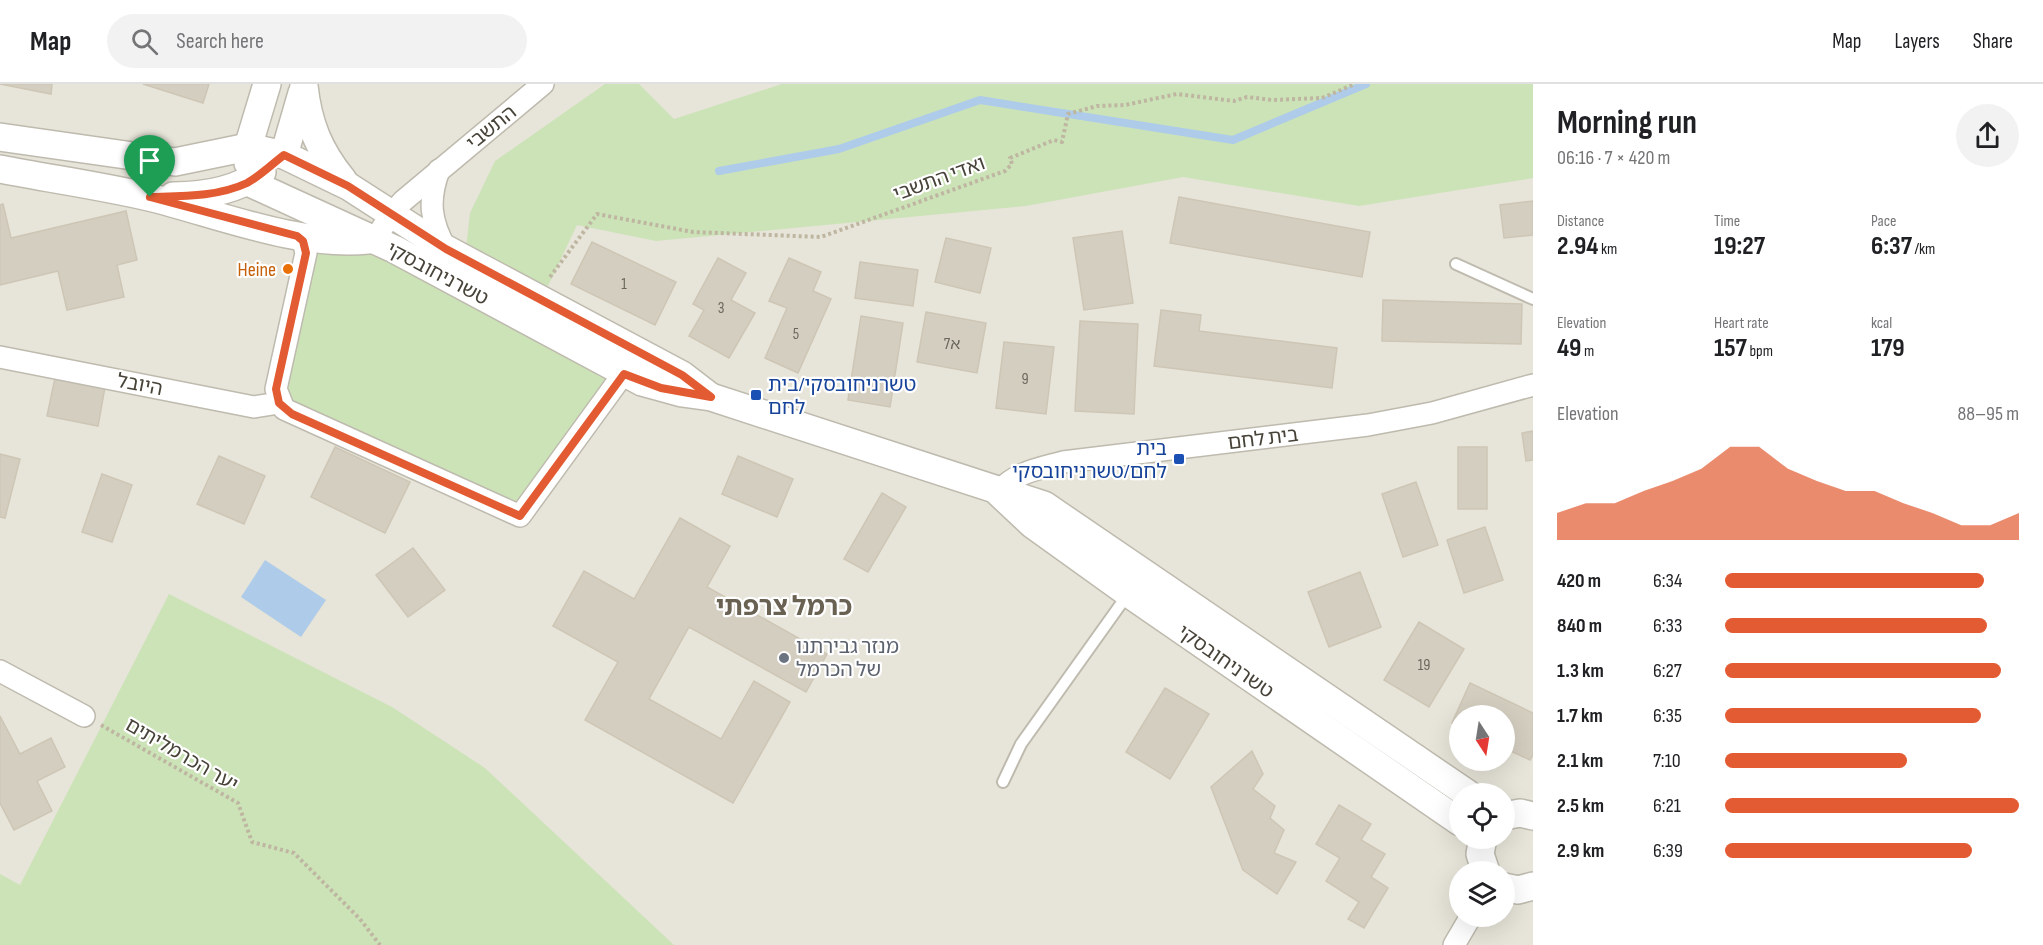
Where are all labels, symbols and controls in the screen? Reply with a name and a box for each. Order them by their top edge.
search box [107,14,527,68]
text: Map [30,25,71,58]
icon: search [128,25,161,58]
text: Search here [176,28,264,55]
text: Map [1832,29,1861,54]
text: Layers [1894,29,1940,54]
text: Share [1973,29,2013,54]
street label: התשבי [462,100,521,155]
text: Morning run [1557,103,1697,143]
button: share [1956,104,2019,167]
pin [124,135,175,197]
icon: arrive [133,144,166,177]
text: 06:16 · 7 × 420 m [1557,146,1670,170]
street label: ואדי התשבי [890,151,989,207]
text: Distance [1557,212,1604,231]
text: Time [1714,212,1740,231]
text: Pace [1871,212,1896,231]
text: 2.94 [1557,231,1598,262]
text: 19:27 [1714,231,1765,262]
text: 6:37 [1871,231,1912,262]
street label: טשרניחובסקי [383,237,493,311]
text: km [1598,240,1617,259]
text: /km [1912,240,1935,259]
place label: Heine [237,258,276,282]
marker: Heine [281,262,295,276]
house number: 1 [621,275,627,294]
house number: 3 [718,299,724,318]
text: Elevation [1557,314,1606,333]
text: Heart rate [1714,314,1769,333]
text: kcal [1871,314,1892,333]
house number: 5 [793,325,799,344]
text: 49 [1557,333,1581,364]
text: 157 [1714,333,1747,364]
text: 179 [1871,333,1905,364]
house number: 7א [944,335,960,354]
text: m [1581,342,1594,361]
text: bpm [1747,342,1773,361]
street label: היובל [115,369,165,401]
house number: 9 [1021,370,1029,389]
place label: טשרניחובסקי/בית לחם [768,373,916,420]
marker: טשרניחובסקי/בית לחם [749,388,763,402]
text: Elevation [1557,402,1619,426]
text: 88–95 m [1957,402,2019,426]
street label: בית לחם [1226,423,1300,455]
place label: בית לחם/טשרניחובסקי [1012,437,1167,484]
marker: בית לחם/טשרניחובסקי [1172,452,1186,466]
text: 420 m [1557,569,1601,593]
text: 6:34 [1653,569,1682,593]
district label: כרמל צרפתי [716,592,852,623]
text: 840 m [1557,614,1602,638]
text: 6:33 [1653,614,1682,638]
street label: טשרניחובסקי [1173,620,1278,704]
place label: מנזר גבירתנו של הכרמל [796,635,899,682]
marker: מנזר גבירתנו של הכרמל [777,651,791,665]
house number: 19 [1418,656,1430,675]
text: 1.3 km [1557,659,1604,683]
text: 6:27 [1653,659,1682,683]
text: 1.7 km [1557,704,1603,728]
text: 6:35 [1653,704,1682,728]
north arrow [1449,705,1515,771]
map controls [1449,705,1515,927]
street label: יער הכרמליתים [121,713,242,797]
text: 2.1 km [1557,749,1603,773]
text: 7:10 [1653,749,1681,773]
button: locate [1449,783,1515,849]
text: 2.5 km [1557,794,1604,818]
text: 6:21 [1653,794,1681,818]
text: 2.9 km [1557,839,1604,863]
text: 6:39 [1653,839,1683,863]
button: layers [1449,861,1515,927]

